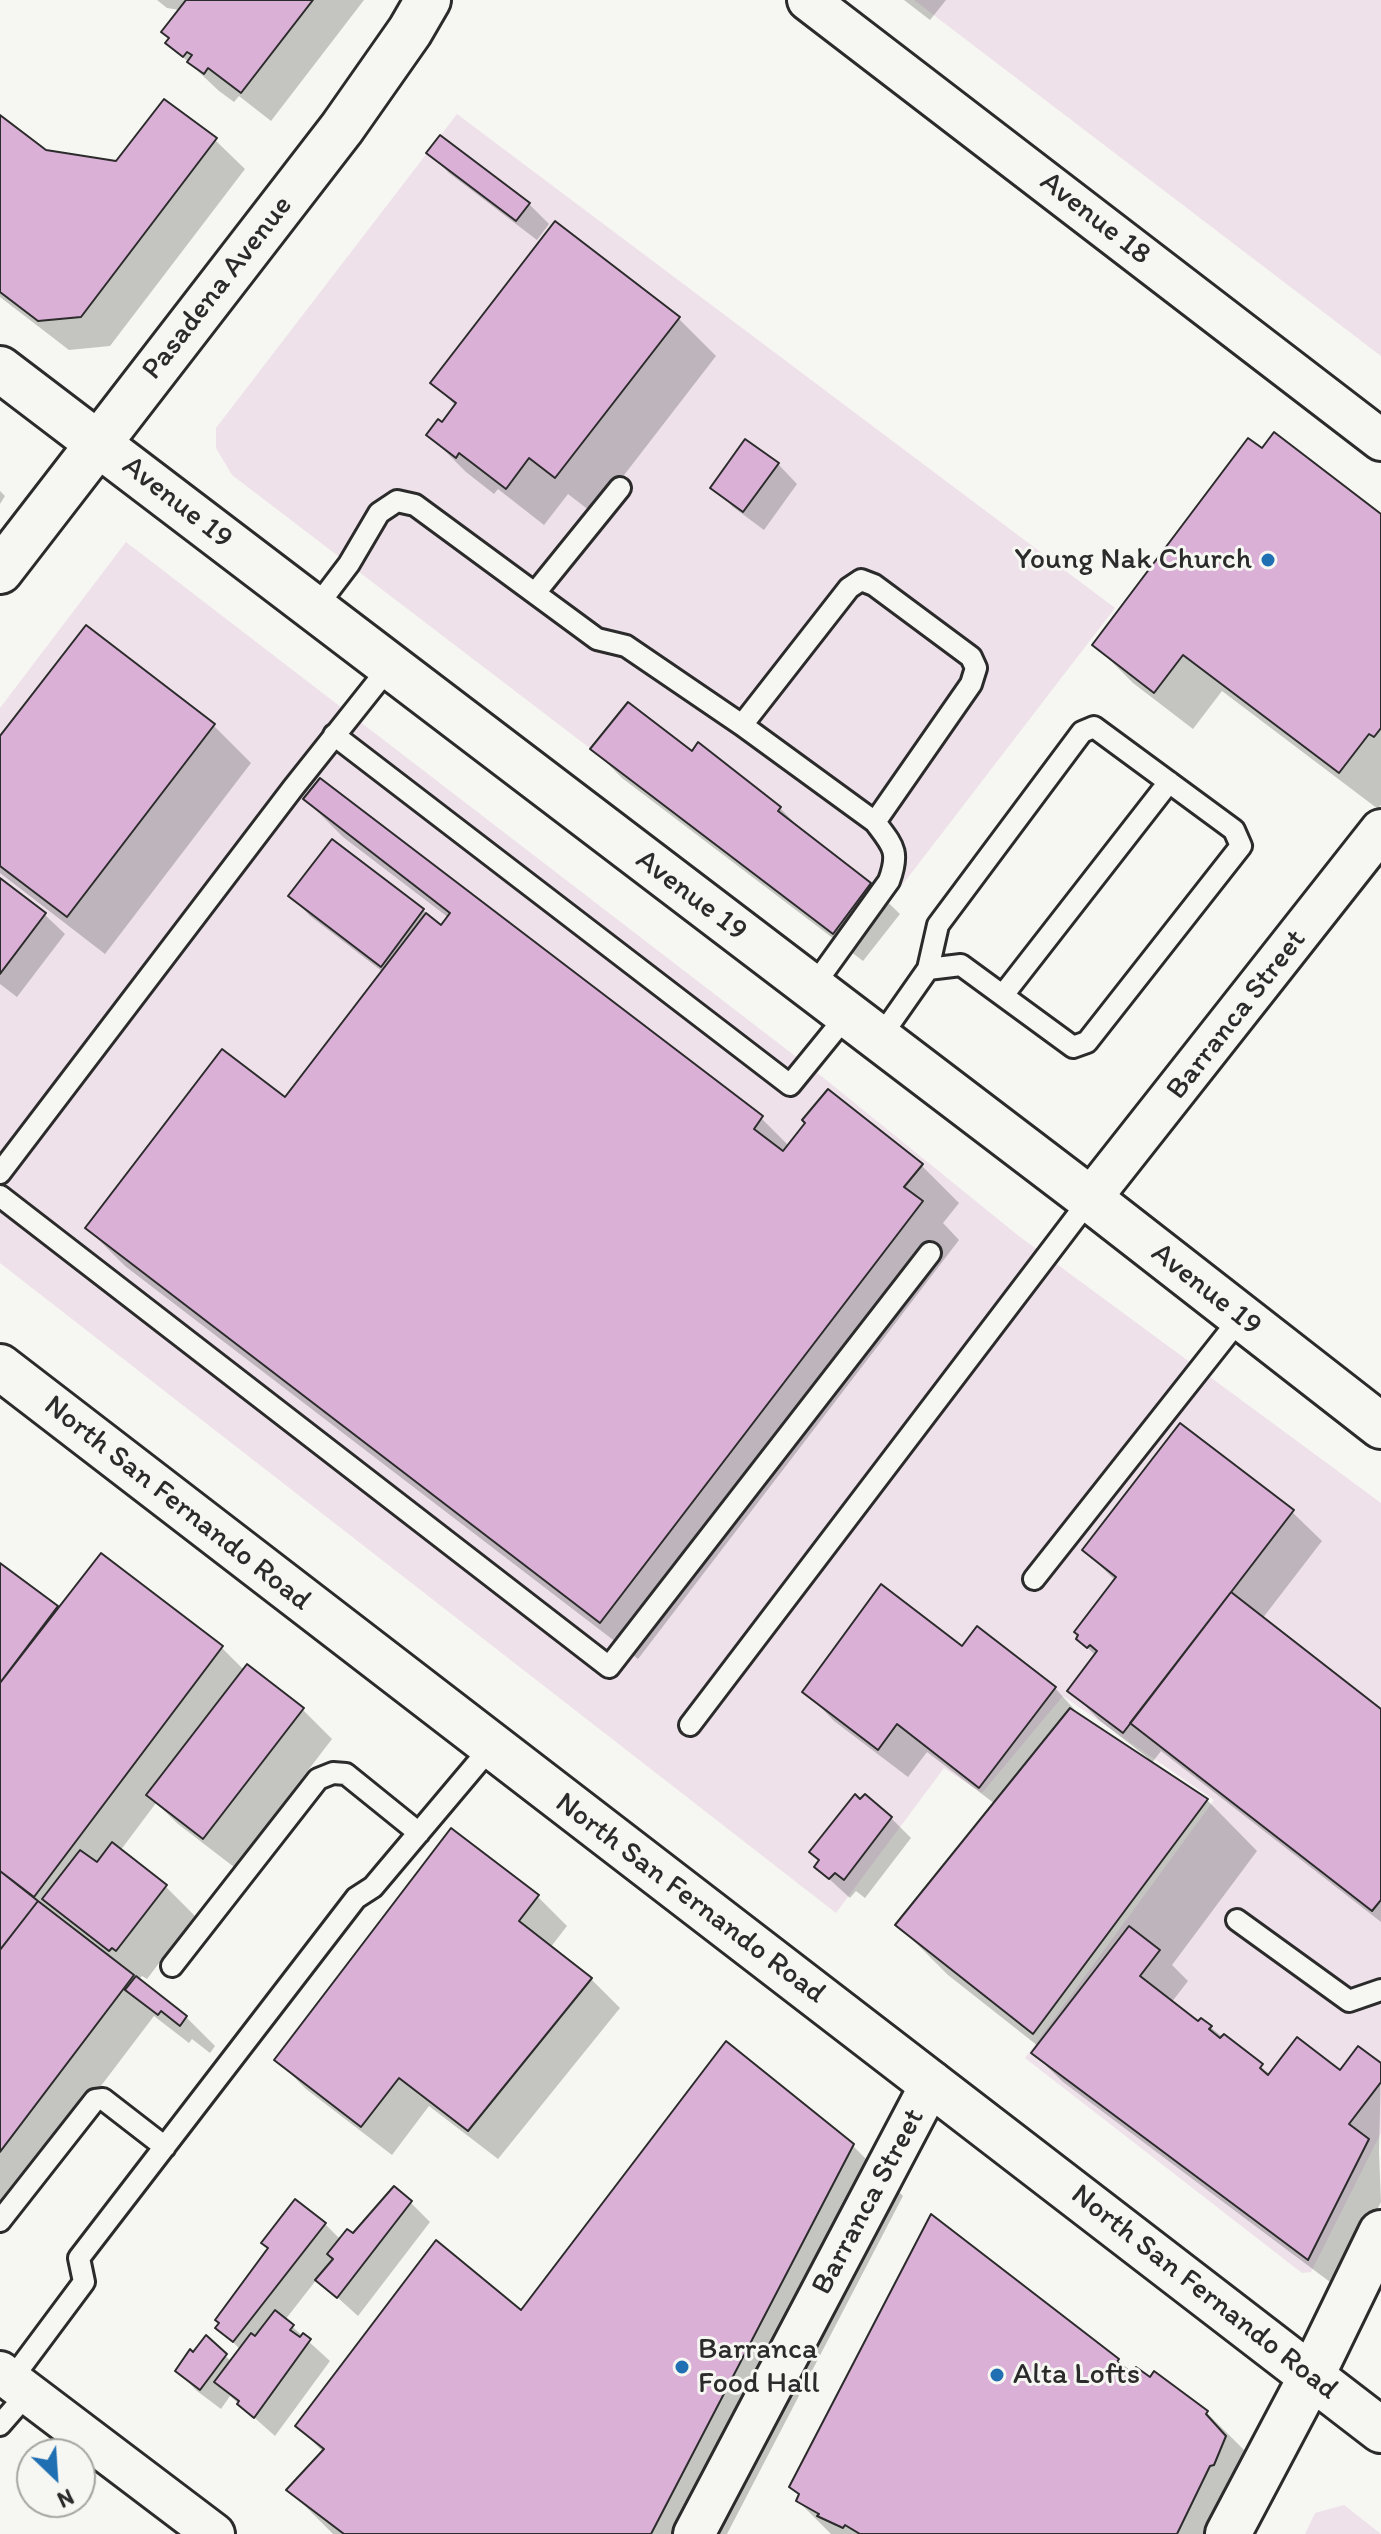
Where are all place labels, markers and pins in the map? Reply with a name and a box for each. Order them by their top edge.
place label: Young Nak Church [1015,542,1252,578]
marker: Young Nak Church [1259,551,1277,569]
place label: Barranca Food Hall [698,2332,820,2402]
place label: Alta Lofts [1013,2357,1140,2393]
marker: Barranca Food Hall [673,2358,691,2376]
marker: Alta Lofts [988,2366,1006,2384]

